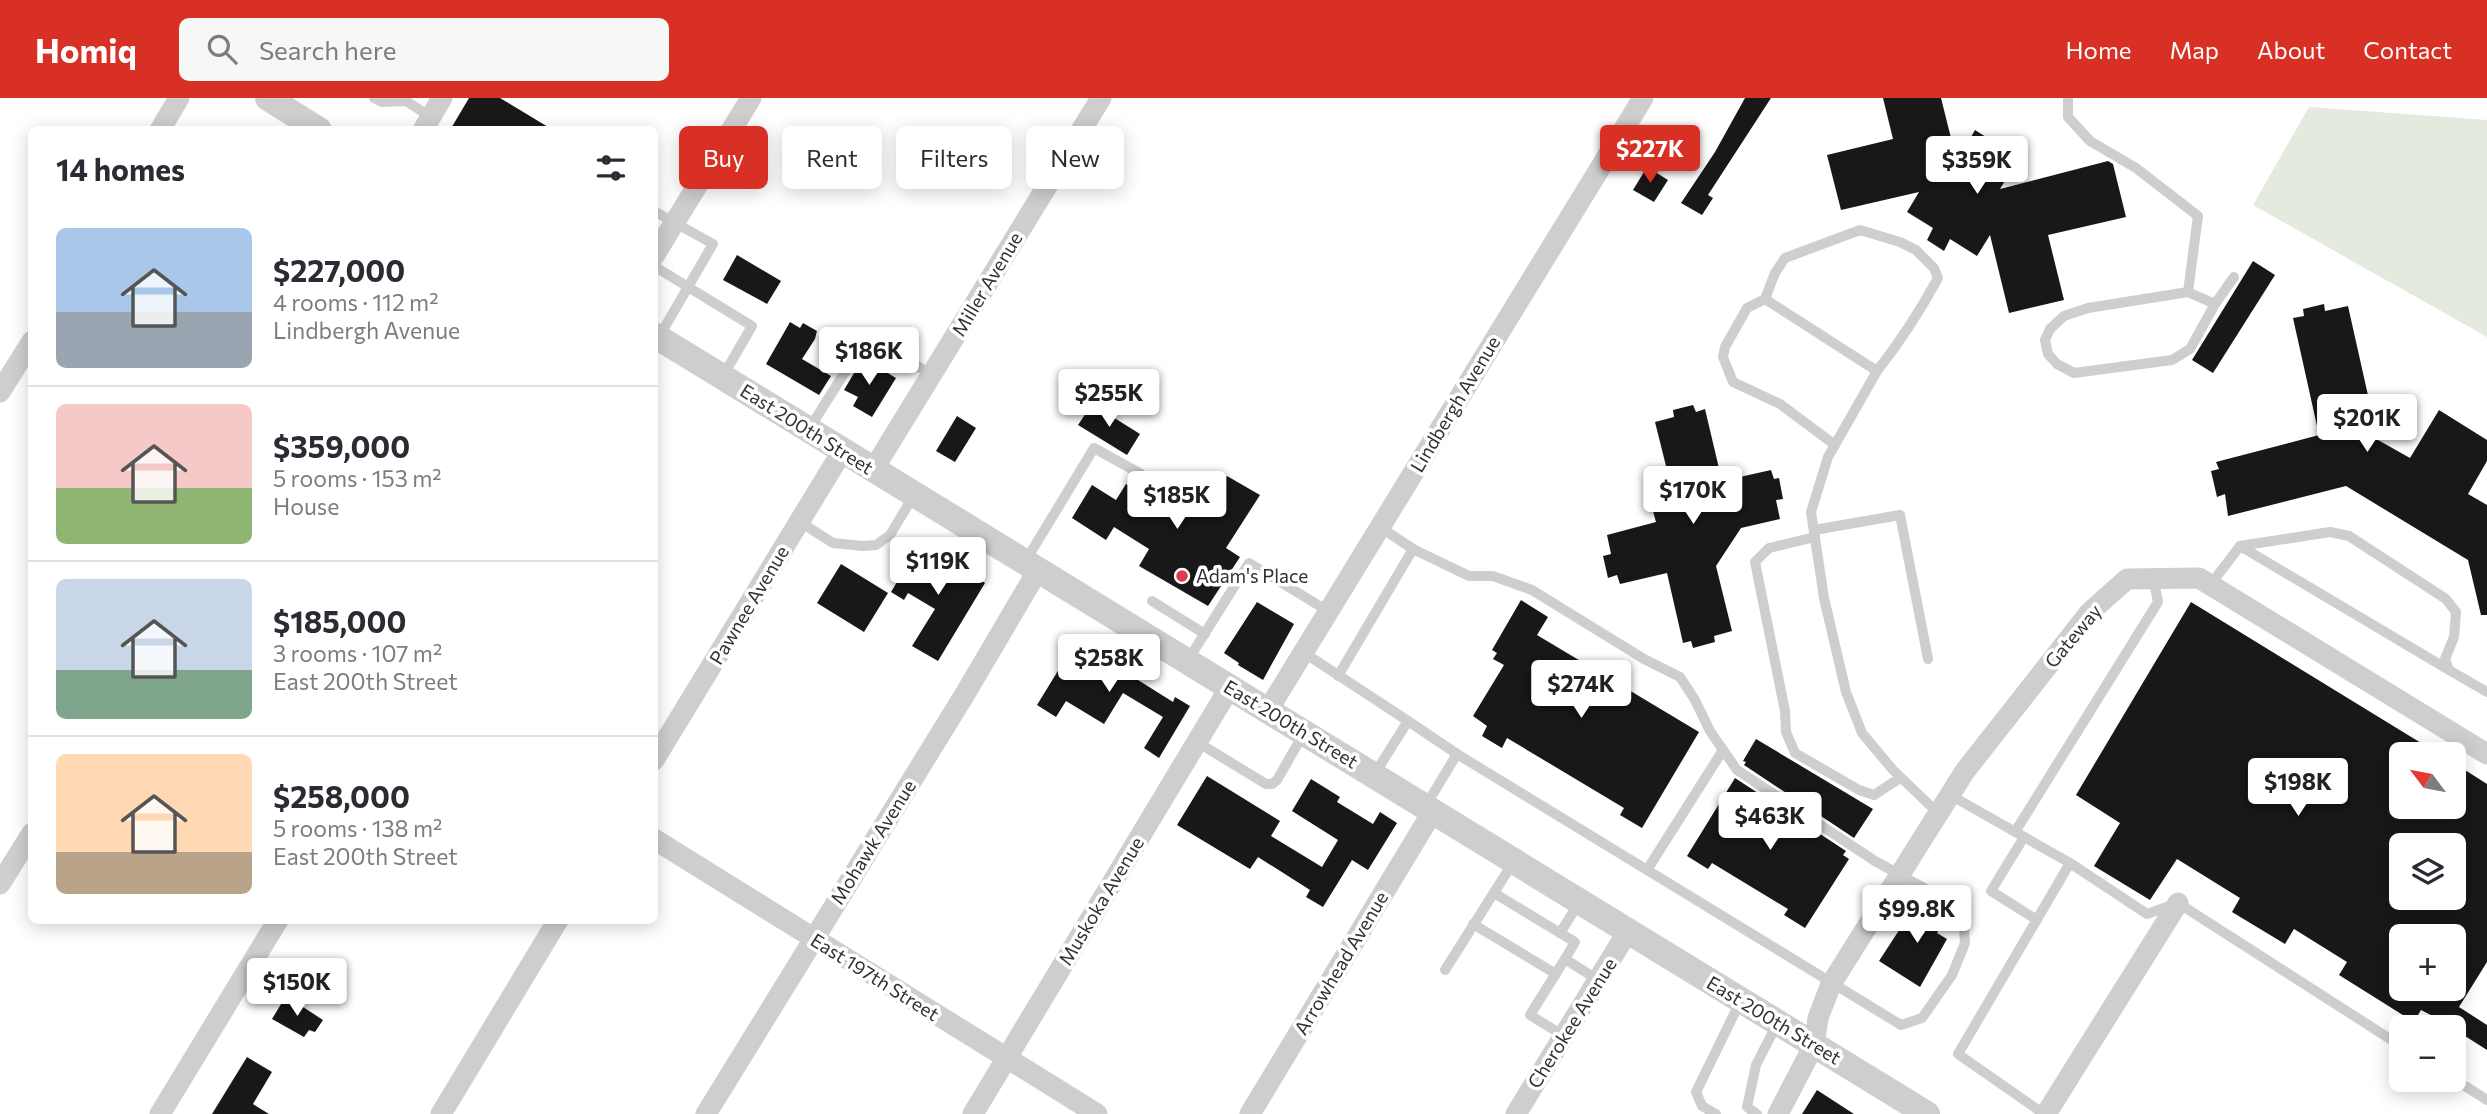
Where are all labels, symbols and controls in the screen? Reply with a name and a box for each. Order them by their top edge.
search box [179,18,669,81]
text: Homiq [35,29,137,70]
icon: search [203,30,241,68]
text: Search here [259,34,396,65]
text: Home [2066,35,2132,64]
text: Map [2170,35,2219,64]
text: About [2257,35,2325,64]
text: Contact [2363,35,2452,64]
chip: Buy [679,126,768,189]
chip: Rent [782,126,882,189]
chip: Filters [896,126,1012,189]
chip: New [1026,126,1124,189]
pin: $227K [1601,126,1699,185]
text: $227K [1616,134,1684,162]
pin: $359K [1928,136,2026,196]
text: $359K [1942,145,2012,173]
icon: filters [592,149,630,187]
text: 14 homes [56,150,185,187]
street label: Miller Avenue [946,228,1027,340]
text: $227,000 [273,251,405,288]
icon: home [112,256,196,340]
text: 4 rooms · 112 m² [273,288,438,316]
text: Lindbergh Avenue [273,316,460,344]
pin: $186K [820,328,918,387]
street label: Lindbergh Avenue [1405,332,1504,476]
text: $186K [835,336,903,364]
pin: $255K [1060,370,1158,429]
street label: East 200th Street [736,378,878,479]
text: $255K [1074,378,1144,406]
pin: $201K [2318,394,2416,454]
text: $201K [2333,403,2401,431]
text: $359,000 [273,427,410,464]
icon: home [112,432,196,516]
text: 5 rooms · 153 m² [273,464,442,492]
pin: $170K [1644,466,1742,526]
pin: $185K [1128,472,1226,531]
text: $170K [1659,475,1727,503]
text: $185K [1143,480,1211,508]
text: House [273,492,339,520]
pin: $119K [889,538,987,597]
street label: Pawnee Avenue [704,541,793,668]
text: $119K [906,546,970,574]
place label: Adam's Place [1196,564,1308,587]
marker: Adam's Place [1174,568,1190,584]
street label: Gateway [2039,599,2106,672]
text: $185,000 [273,602,406,639]
icon: home [112,607,196,691]
pin: $258K [1060,634,1158,694]
text: 3 rooms · 107 m² [273,639,442,667]
text: $258K [1074,643,1144,671]
pin: $274K [1532,660,1630,720]
text: East 200th Street [273,667,458,695]
text: $274K [1547,669,1615,697]
street label: East 200th Street [1220,674,1363,773]
north arrow [2389,742,2466,819]
map controls [2389,742,2466,1092]
pin: $198K [2249,758,2347,818]
text: $198K [2264,767,2332,795]
street label: Mohawk Avenue [825,775,920,908]
text: $258,000 [273,777,410,814]
icon: home [112,782,196,866]
pin: $463K [1721,792,1819,852]
text: $463K [1735,801,1805,829]
text: 5 rooms · 138 m² [273,814,442,842]
street label: Muskoka Avenue [1053,832,1148,969]
button: layers [2389,833,2466,910]
text: East 200th Street [273,842,458,870]
pin: $99.8K [1860,886,1974,945]
street label: Arrowhead Avenue [1289,887,1392,1039]
text: $99.8K [1878,894,1956,922]
button: + [2389,924,2466,1001]
street label: East 197th Street [807,928,944,1025]
street label: Cherokee Avenue [1522,953,1621,1092]
pin: $150K [248,958,346,1018]
text: $150K [263,967,331,995]
street label: East 200th Street [1703,970,1846,1069]
button: − [2389,1015,2466,1092]

